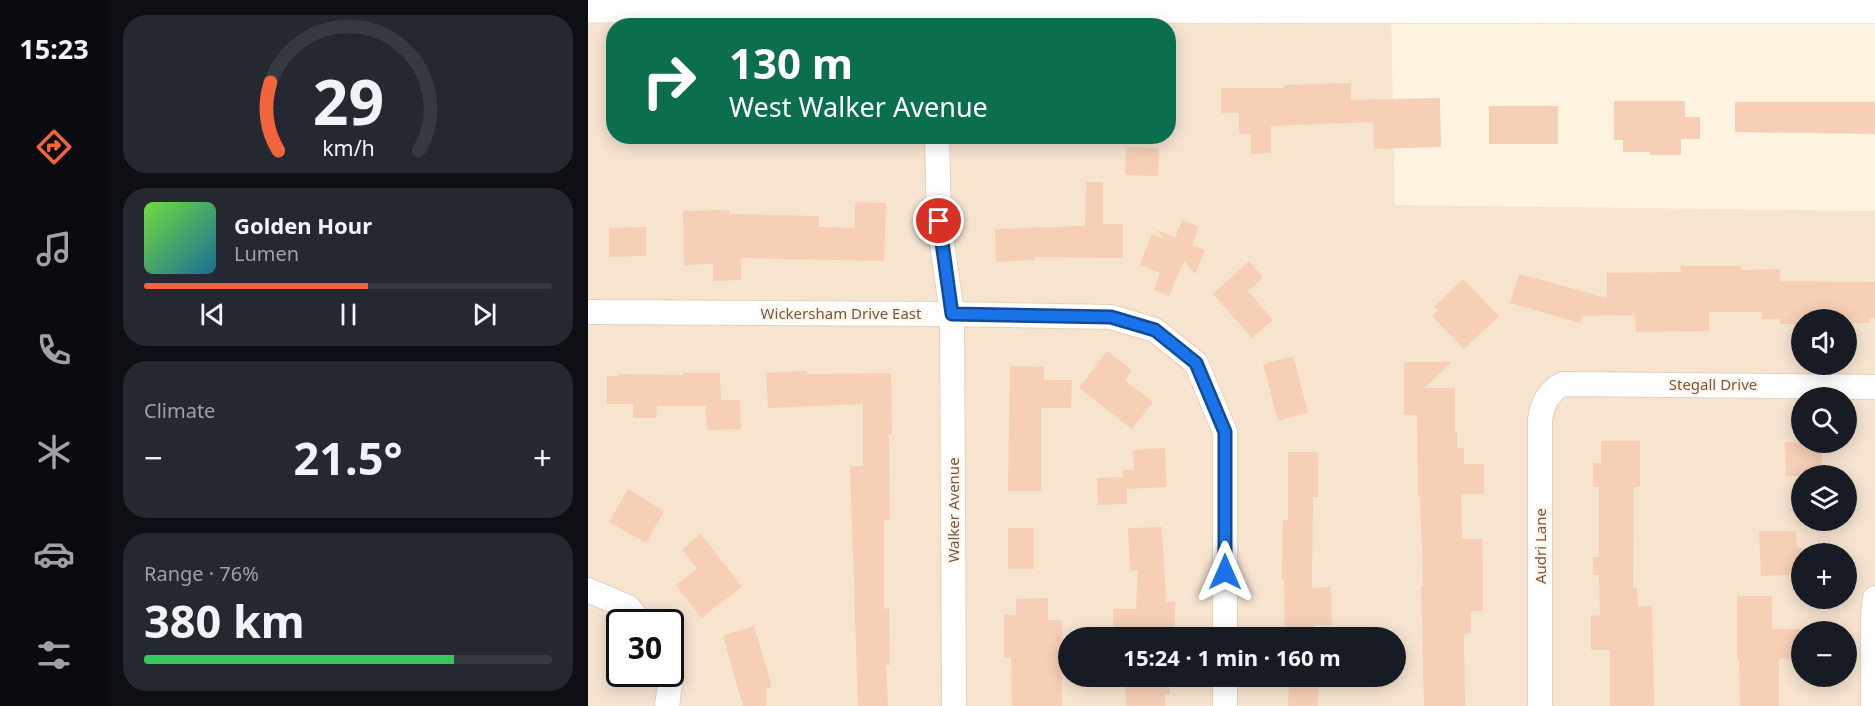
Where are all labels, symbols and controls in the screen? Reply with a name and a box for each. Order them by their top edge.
text: 15:23 [19,30,89,67]
text: 130 m [729,34,853,91]
icon: right [630,42,708,120]
text: 29 [312,58,384,143]
text: West Walker Avenue [729,88,988,125]
icon: directions [33,126,75,168]
text: km/h [322,133,374,162]
pin [913,195,964,246]
icon: arrive [922,204,955,237]
text: Golden Hour [234,210,372,240]
icon: music [33,228,75,270]
text: Lumen [234,240,299,267]
icon: previous [196,298,229,331]
icon: pause [332,298,365,331]
icon: next [468,298,501,331]
street label: Wickersham Drive East [761,303,922,323]
map controls [1791,309,1857,687]
button: sound [1791,309,1857,375]
icon: phone [33,329,75,371]
street label: Stegall Drive [1669,374,1757,394]
button: search [1791,387,1857,453]
text: Climate [144,397,215,424]
text: 21.5° [294,427,402,488]
icon: climate [33,431,75,473]
text: − [144,435,163,480]
text: + [533,435,552,480]
street label: Walker Avenue [943,457,963,563]
button: layers [1791,465,1857,531]
street label: Audri Lane [1530,508,1550,584]
icon: car [33,533,75,575]
position arrow [1193,540,1257,604]
button: + [1791,543,1857,609]
text: Range · 76% [144,560,259,587]
text: 380 km [144,590,305,651]
speed limit sign: 30 [606,609,684,687]
button: − [1791,621,1857,687]
icon: filters [33,634,75,676]
text: 15:24 · 1 min · 160 m [1123,642,1341,672]

